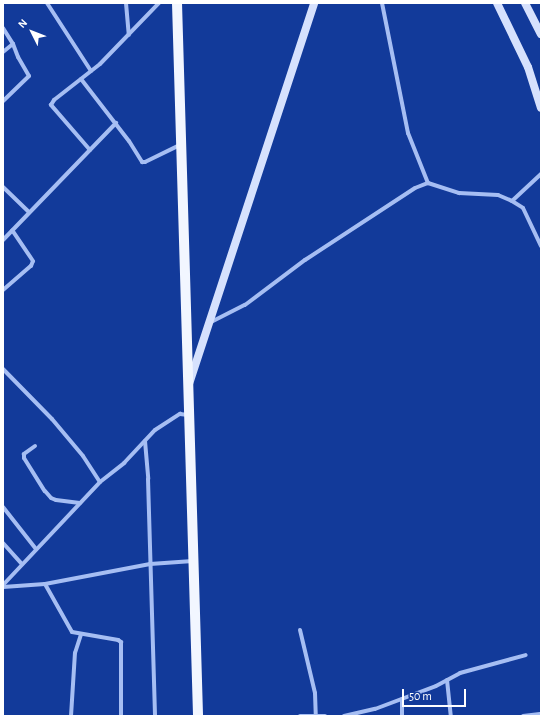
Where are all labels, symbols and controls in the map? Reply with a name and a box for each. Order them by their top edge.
north arrow [12,12,52,52]
text: N [16,17,29,30]
scale bar [404,681,468,707]
text: 50 m [409,690,432,702]

